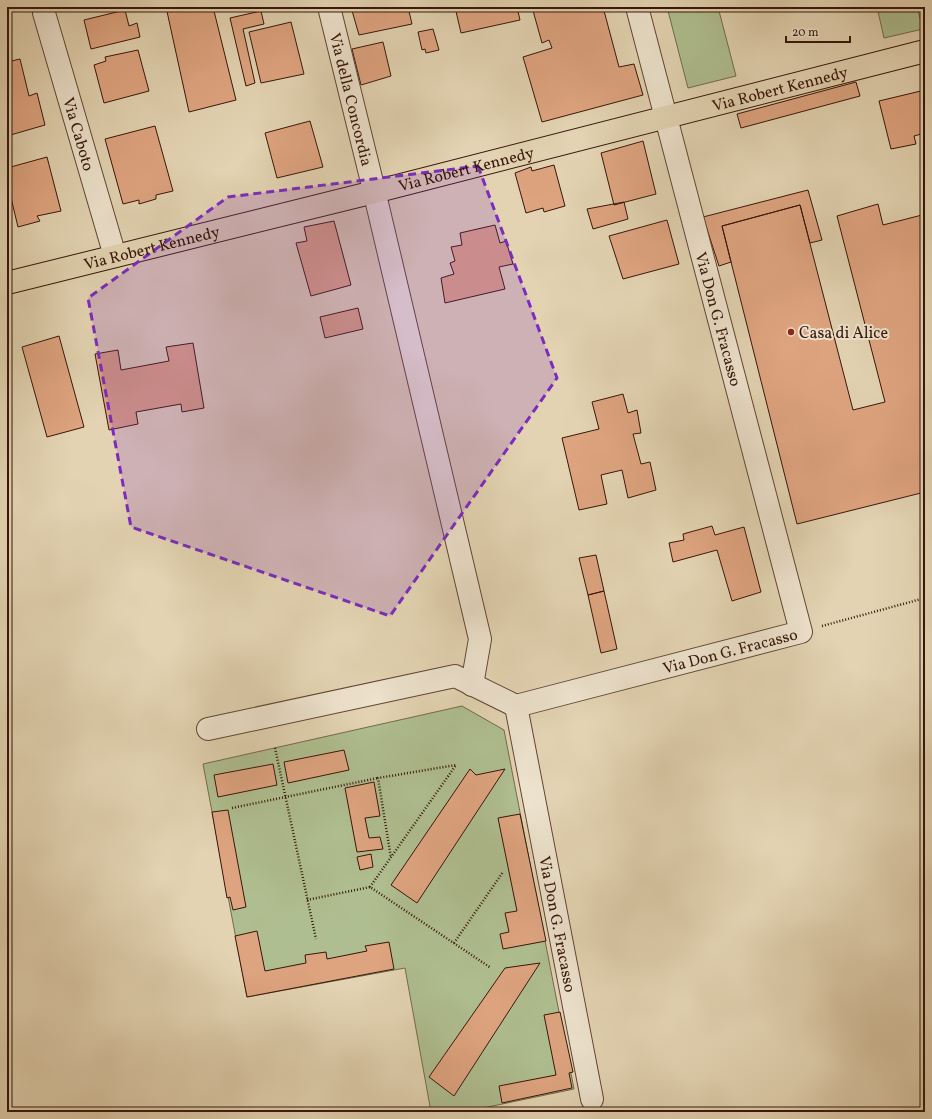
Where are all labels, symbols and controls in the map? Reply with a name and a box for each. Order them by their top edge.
scale bar [786,18,850,44]
text: 20 m [792,25,819,41]
street label: Via della Concordia [323,31,377,169]
street label: Via Robert Kennedy [710,62,851,118]
street label: Via Caboto [56,95,99,174]
street label: Via Robert Kennedy [396,142,537,198]
street label: Via Robert Kennedy [82,222,223,277]
street label: Via Don G. Fracasso [689,250,746,389]
place label: Casa di Alice [799,323,888,345]
marker: Casa di Alice [786,327,796,337]
street label: Via Don G. Fracasso [661,624,800,680]
street label: Via Don G. Fracasso [532,854,580,994]

